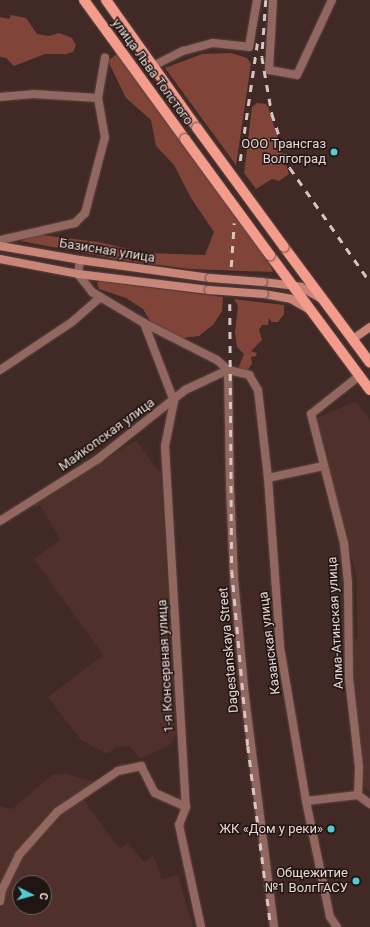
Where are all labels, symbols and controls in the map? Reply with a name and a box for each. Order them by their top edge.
street label: улица Льва Толстого [108,16,196,128]
place label: ООО Трансгаз Волгоград [241,137,326,168]
marker: ООО Трансгаз Волгоград [329,147,339,157]
street label: Базисная улица [58,236,156,266]
street label: Майкопская улица [56,395,158,475]
street label: Алма-Атинская улица [325,556,347,690]
street label: Dagestanskaya Street [216,587,242,713]
street label: Казанская улица [256,591,284,695]
street label: 1-я Консервная улица [155,599,177,733]
place label: ЖК «Дом у реки» [219,821,323,837]
marker: ЖК «Дом у реки» [326,824,336,834]
place label: Общежитие №1 ВолгГАСУ [265,866,348,897]
north arrow [12,875,52,915]
marker: Общежитие №1 ВолгГАСУ [351,876,361,886]
text: С [37,892,50,900]

